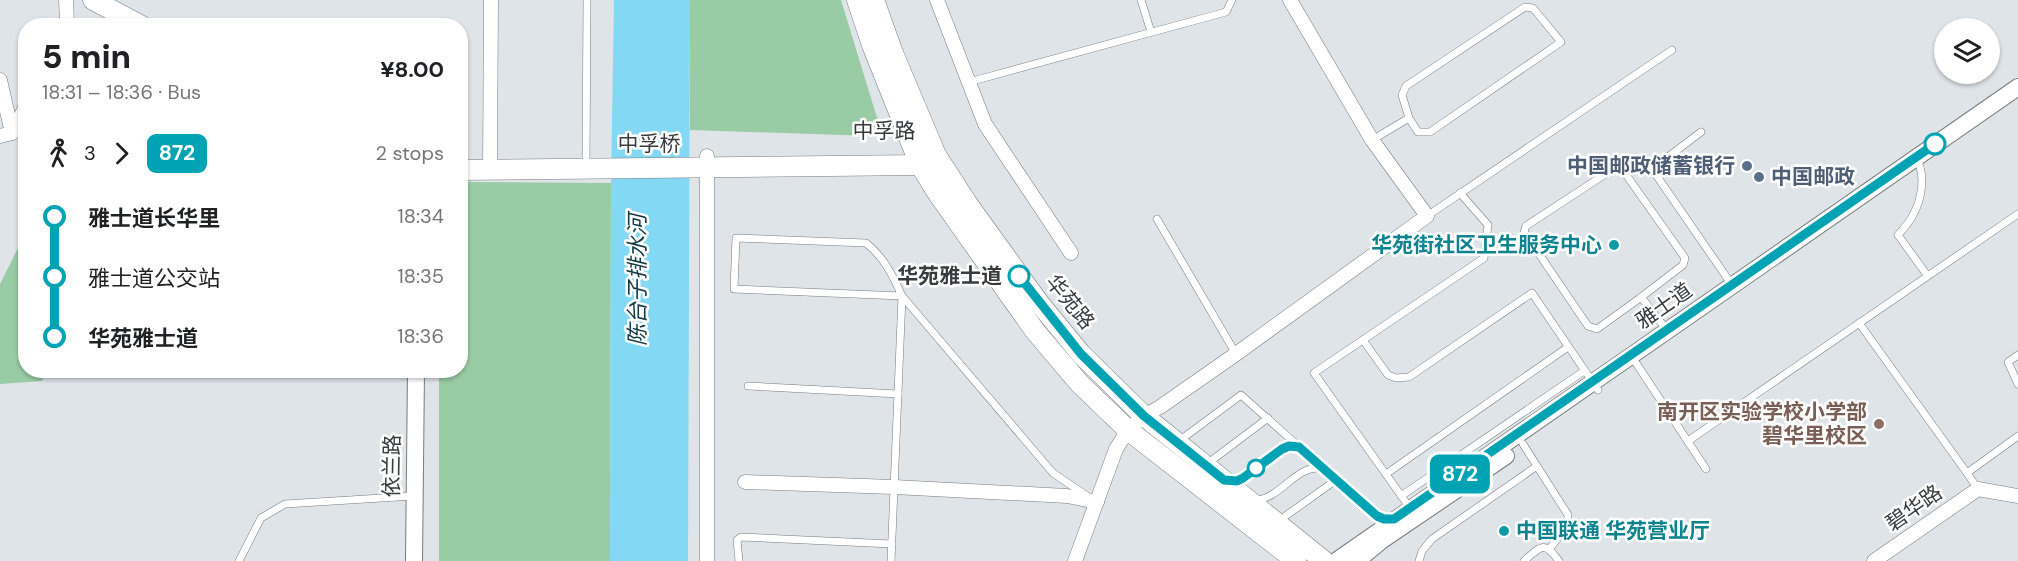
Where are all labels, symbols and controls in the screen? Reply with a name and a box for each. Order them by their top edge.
map controls [1934,18,2000,84]
button: layers [1934,18,2000,84]
text: 5 min [42,35,131,78]
text: ¥8.00 [380,55,444,84]
text: 18:31 – 18:36 · Bus [42,79,201,105]
street label: 中孚路 [853,117,916,145]
street label: 中孚桥 [618,130,681,158]
unlabelled marker [1924,133,1946,155]
icon: walk [42,137,75,170]
icon: forward [105,137,138,170]
text: 872 [159,139,195,167]
text: 3 [84,140,96,166]
text: 2 stops [376,140,444,166]
place label: 中国邮政储蓄银行 [1567,152,1735,180]
marker: 中国邮政储蓄银行 [1740,159,1754,173]
place label: 中国邮政 [1771,163,1855,191]
marker: 中国邮政 [1752,170,1766,184]
text: 18:34 [398,203,444,229]
text: 雅士道长华里 [88,204,220,233]
water label: 陈台子排水河 [623,210,652,346]
place label: 华苑街社区卫生服务中心 [1371,231,1602,259]
marker: 华苑街社区卫生服务中心 [1607,238,1621,252]
place label: 华苑雅士道 [897,262,1002,290]
text: 18:35 [398,263,444,289]
text: 雅士道公交站 [88,264,220,293]
marker: 华苑雅士道 [1008,265,1030,287]
street label: 华苑路 [1039,269,1101,335]
street label: 雅士道 [1630,276,1698,336]
text: 18:36 [397,323,444,349]
text: 华苑雅士道 [88,324,198,353]
place label: 南开区实验学校小学部 碧华里校区 [1657,398,1867,450]
marker: 南开区实验学校小学部 碧华里校区 [1872,417,1886,431]
street label: 依兰路 [377,434,407,498]
line badge: 872 [1426,454,1494,494]
unlabelled marker [1247,459,1265,477]
text: 872 [1442,460,1478,488]
street label: 碧华路 [1880,478,1948,538]
place label: 中国联通 华苑营业厅 [1516,517,1710,545]
marker: 中国联通 华苑营业厅 [1497,524,1511,538]

